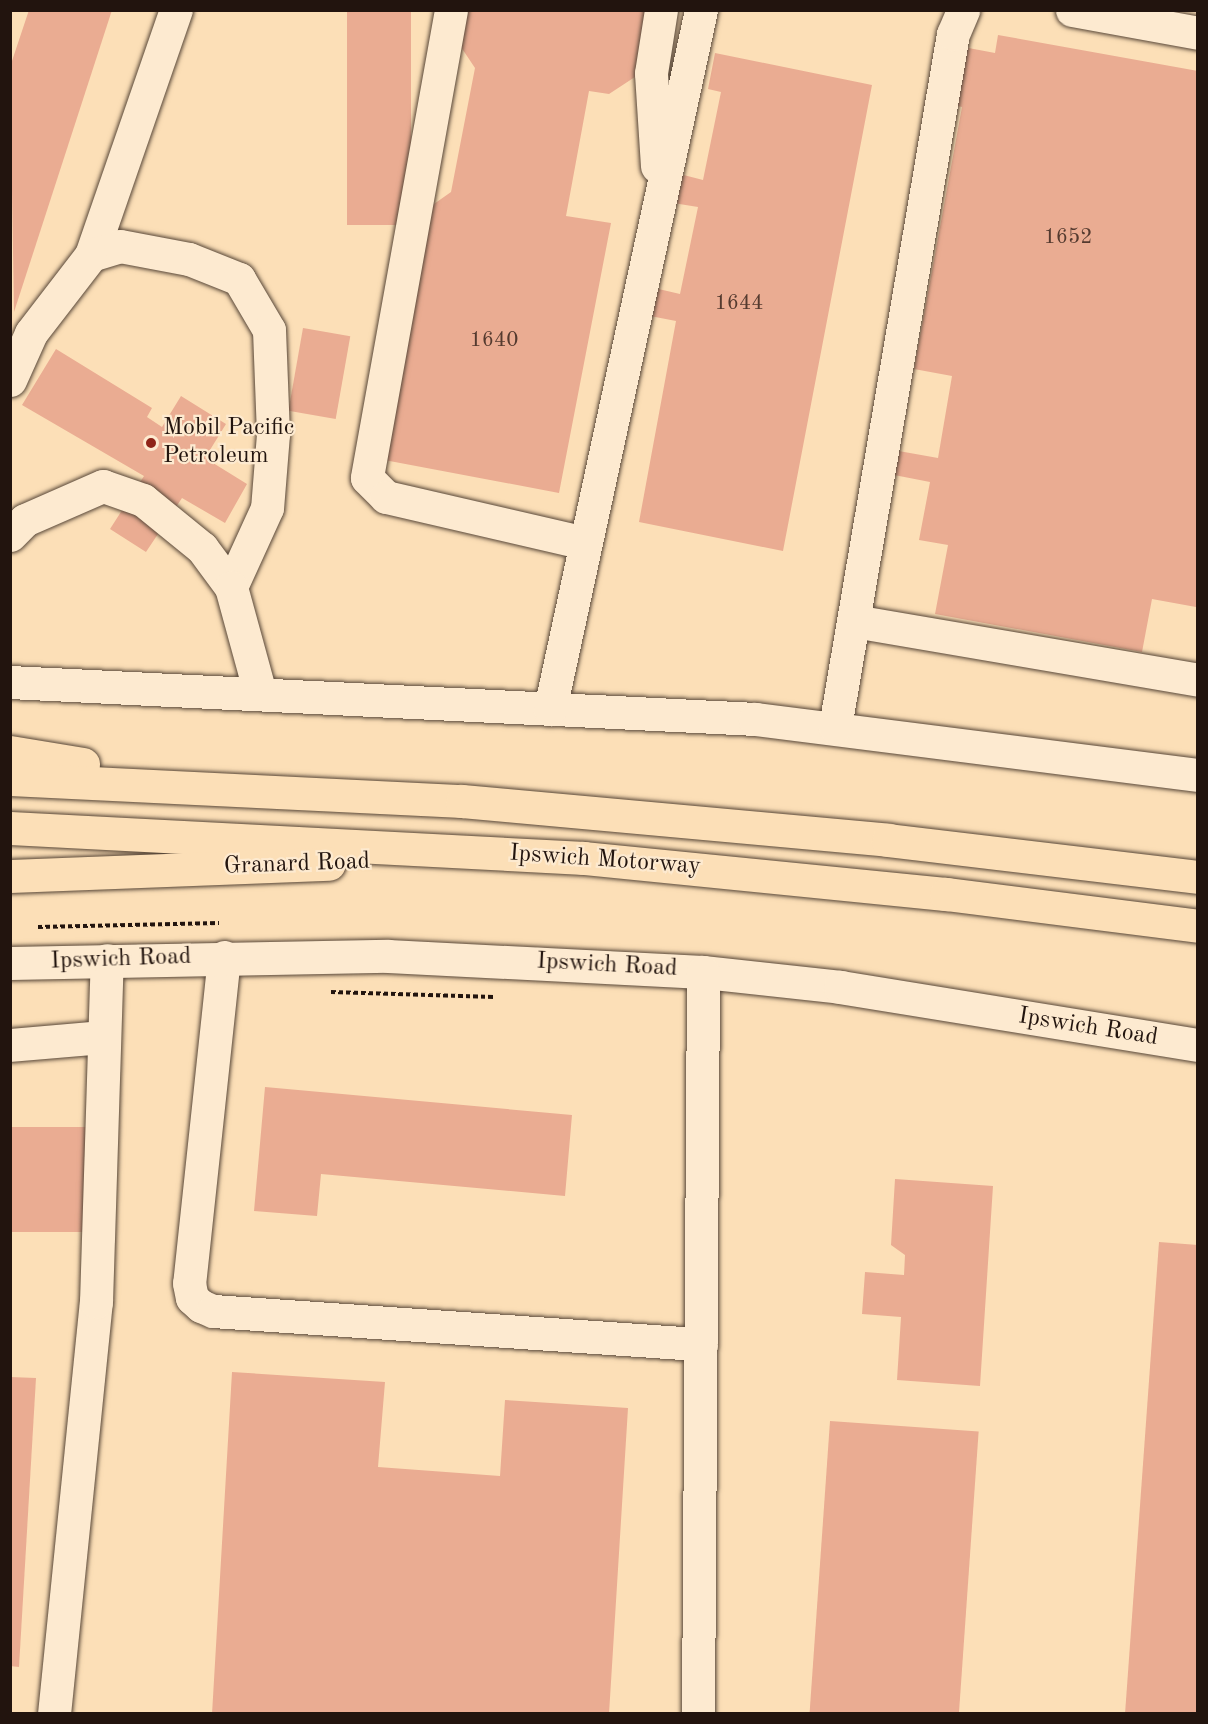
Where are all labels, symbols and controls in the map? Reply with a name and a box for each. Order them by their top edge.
house number: 1652 [1044,225,1092,251]
house number: 1644 [715,291,763,317]
house number: 1640 [470,328,518,354]
place label: Mobil Pacific Petroleum [163,415,294,471]
marker: Mobil Pacific Petroleum [144,436,158,450]
street label: Ipswich Motorway [508,840,702,882]
street label: Granard Road [223,848,371,882]
street label: Ipswich Road [50,943,192,977]
street label: Ipswich Road [536,948,678,984]
street label: Ipswich Road [1016,1003,1160,1053]

